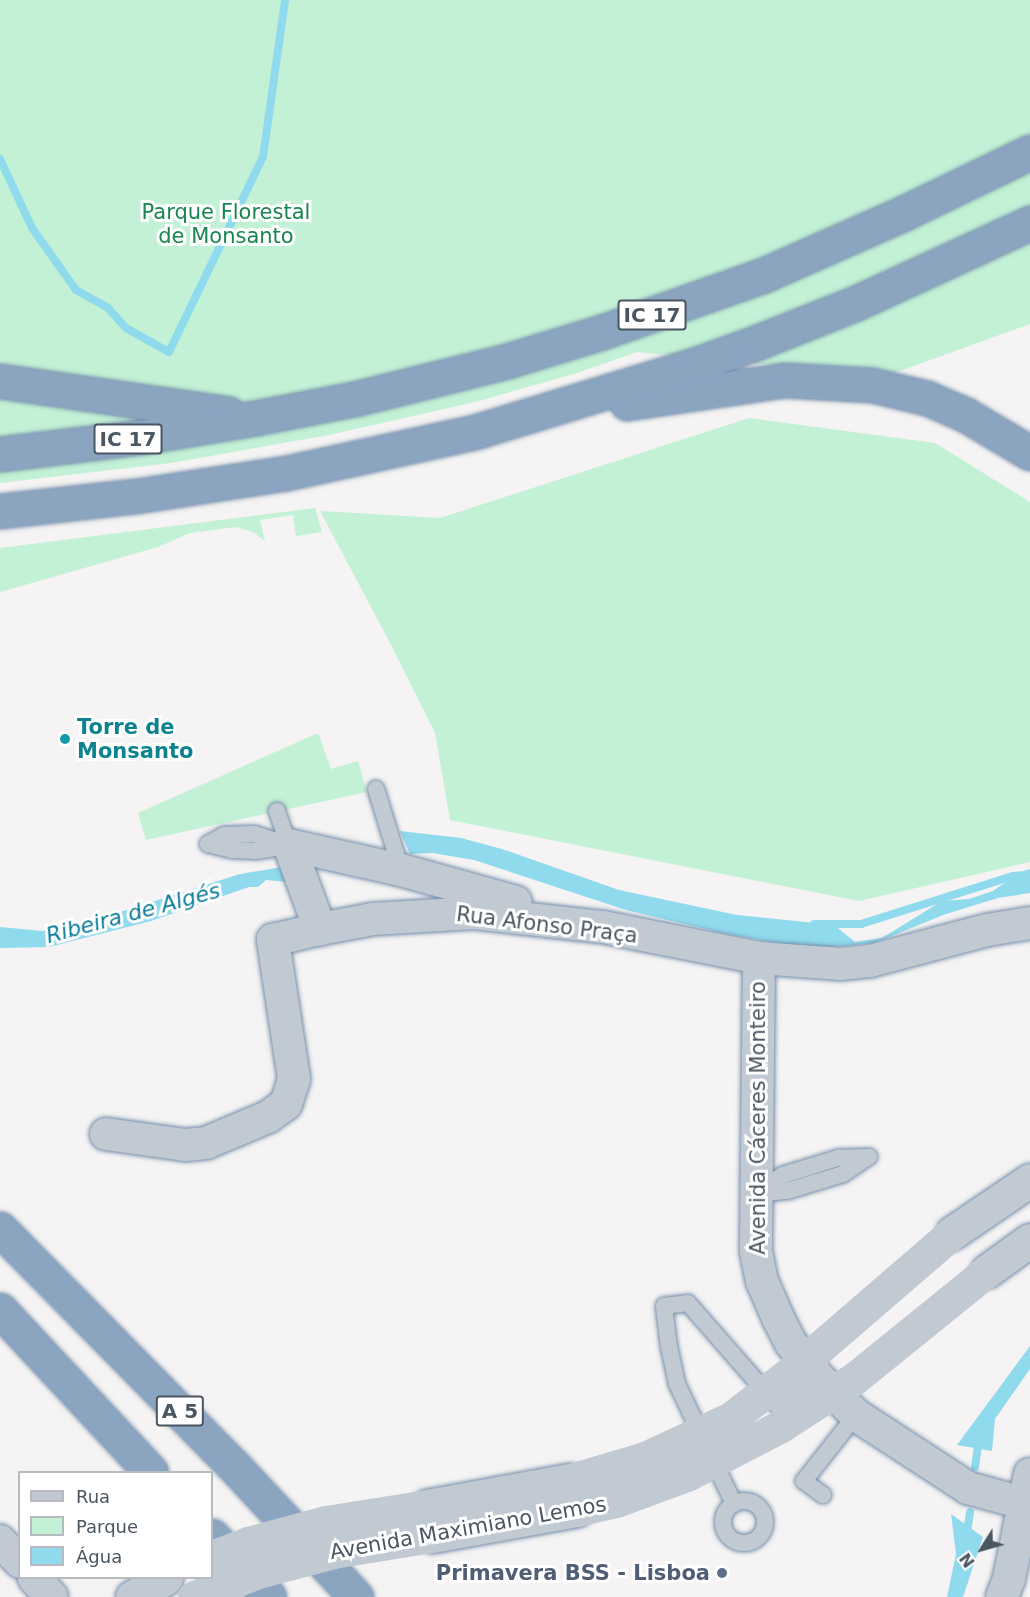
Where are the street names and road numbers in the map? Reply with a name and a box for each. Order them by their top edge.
road number: IC 17 [618,298,686,332]
road number: IC 17 [94,422,162,456]
street label: Rua Afonso Praça [455,901,639,949]
street label: Avenida Cáceres Monteiro [745,981,771,1255]
road number: A 5 [154,1394,206,1428]
street label: Avenida Maximiano Lemos [328,1491,608,1565]

